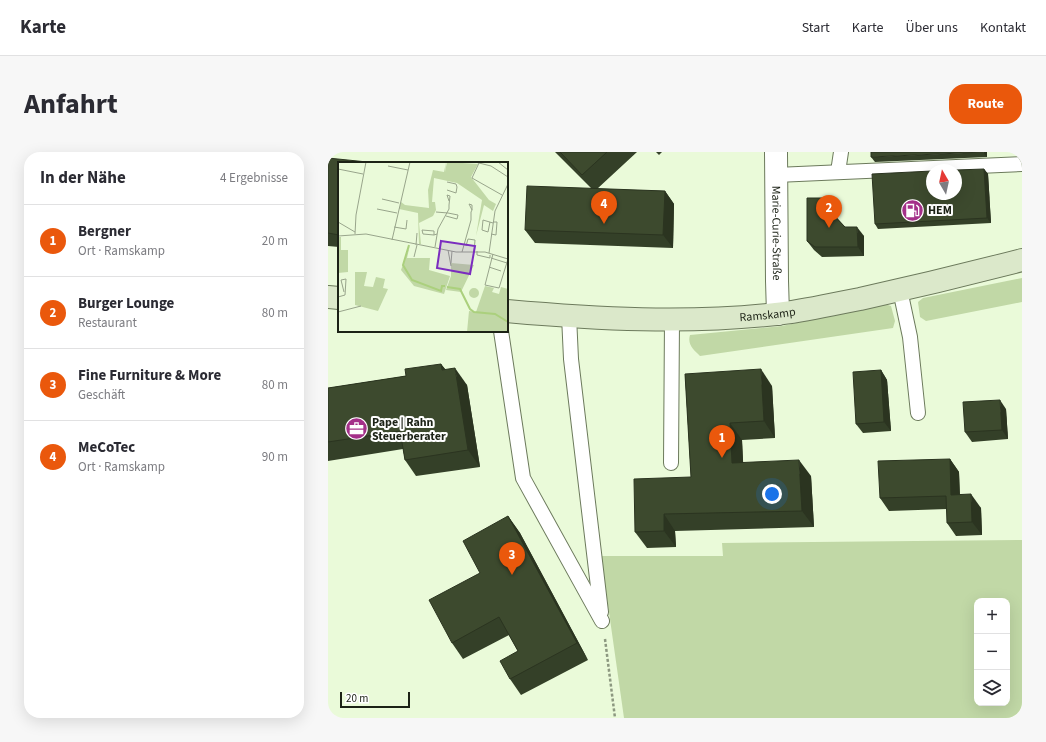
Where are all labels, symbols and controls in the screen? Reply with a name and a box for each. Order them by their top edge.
text: Karte [20,14,66,41]
text: Start [802,18,830,38]
text: Karte [852,18,883,38]
text: Über uns [905,18,958,38]
text: Kontakt [980,18,1026,38]
text: Anfahrt [24,84,118,124]
button: Route [949,84,1022,124]
inset map [338,162,508,332]
north arrow [926,164,962,200]
text: In der Nähe [40,166,126,190]
text: 4 Ergebnisse [220,169,288,187]
street label: Marie-Curie-Straße [768,186,785,280]
pin: 4 [591,191,617,224]
pin: 2 [816,195,842,228]
fuel station icon: HEM [900,197,926,223]
place label: HEM [928,202,952,219]
text: Bergner [78,221,131,242]
text: 1 [50,232,56,250]
text: 20 m [262,232,288,250]
text: Ort · Ramskamp [78,242,165,260]
text: Burger Lounge [78,293,174,314]
street label: Ramskamp [739,303,797,326]
text: 2 [50,304,56,322]
text: 80 m [262,304,288,322]
text: Restaurant [78,314,137,332]
text: Fine Furniture & More [78,365,221,386]
text: 3 [50,376,56,394]
text: 80 m [262,376,288,394]
text: Geschäft [78,386,125,404]
place label: Pape | Rahn Steuerberater [372,414,446,445]
office icon: Pape | Rahn Steuerberater [343,416,369,442]
pin: 1 [709,425,735,458]
text: MeCoTec [78,437,135,458]
text: 4 [50,448,56,466]
text: 90 m [262,448,288,466]
text: Ort · Ramskamp [78,458,165,476]
your location [762,484,782,504]
pin: 3 [499,542,525,575]
map controls [974,598,1010,706]
button: + [974,598,1010,634]
button: − [974,634,1010,670]
button: layers [974,670,1010,706]
scale bar [340,690,410,709]
text: 20 m [346,691,368,706]

